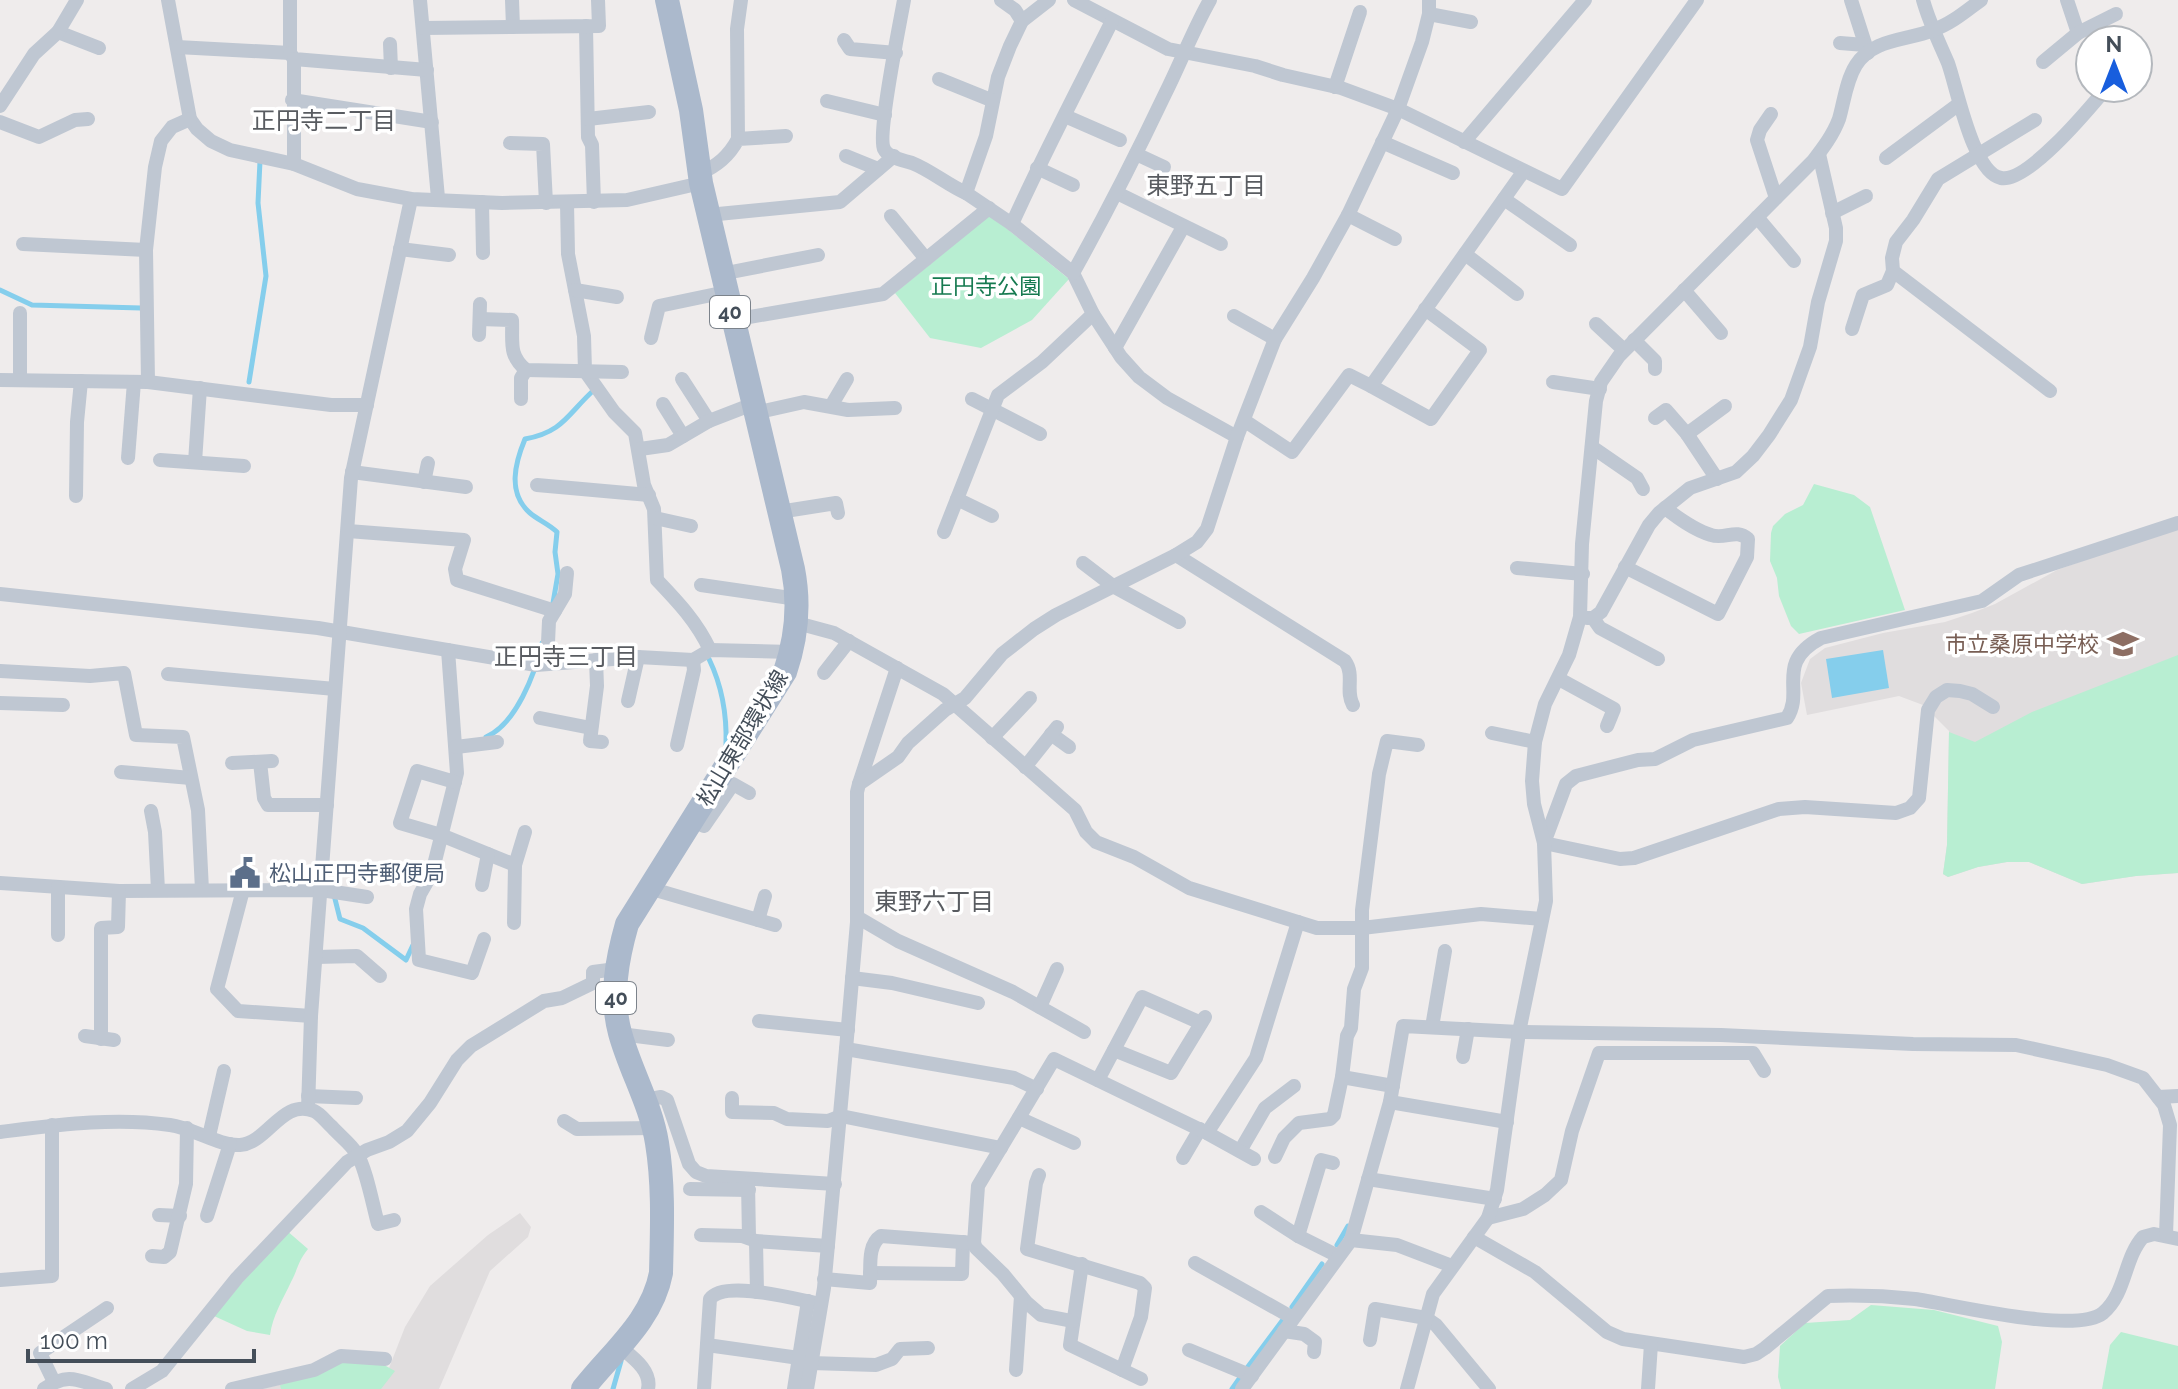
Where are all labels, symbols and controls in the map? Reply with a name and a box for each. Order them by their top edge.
north arrow [2074,24,2154,104]
text: N [2106,31,2122,57]
district label: 正円寺二丁目 [252,106,396,135]
district label: 東野五丁目 [1146,171,1266,200]
park label: 正円寺公園 [931,273,1041,299]
road number: 40 [710,296,750,328]
school or university icon: 市立桑原中学校 [2106,627,2140,661]
place label: 市立桑原中学校 [1945,631,2099,657]
district label: 正円寺三丁目 [494,642,638,671]
street label: 松山東部環状線 [691,665,793,811]
public building icon: 松山正円寺郵便局 [228,856,262,890]
place label: 松山正円寺郵便局 [269,860,445,886]
district label: 東野六丁目 [874,887,994,916]
road number: 40 [596,982,636,1014]
scale bar [28,1313,254,1363]
text: 100 m [40,1326,108,1355]

